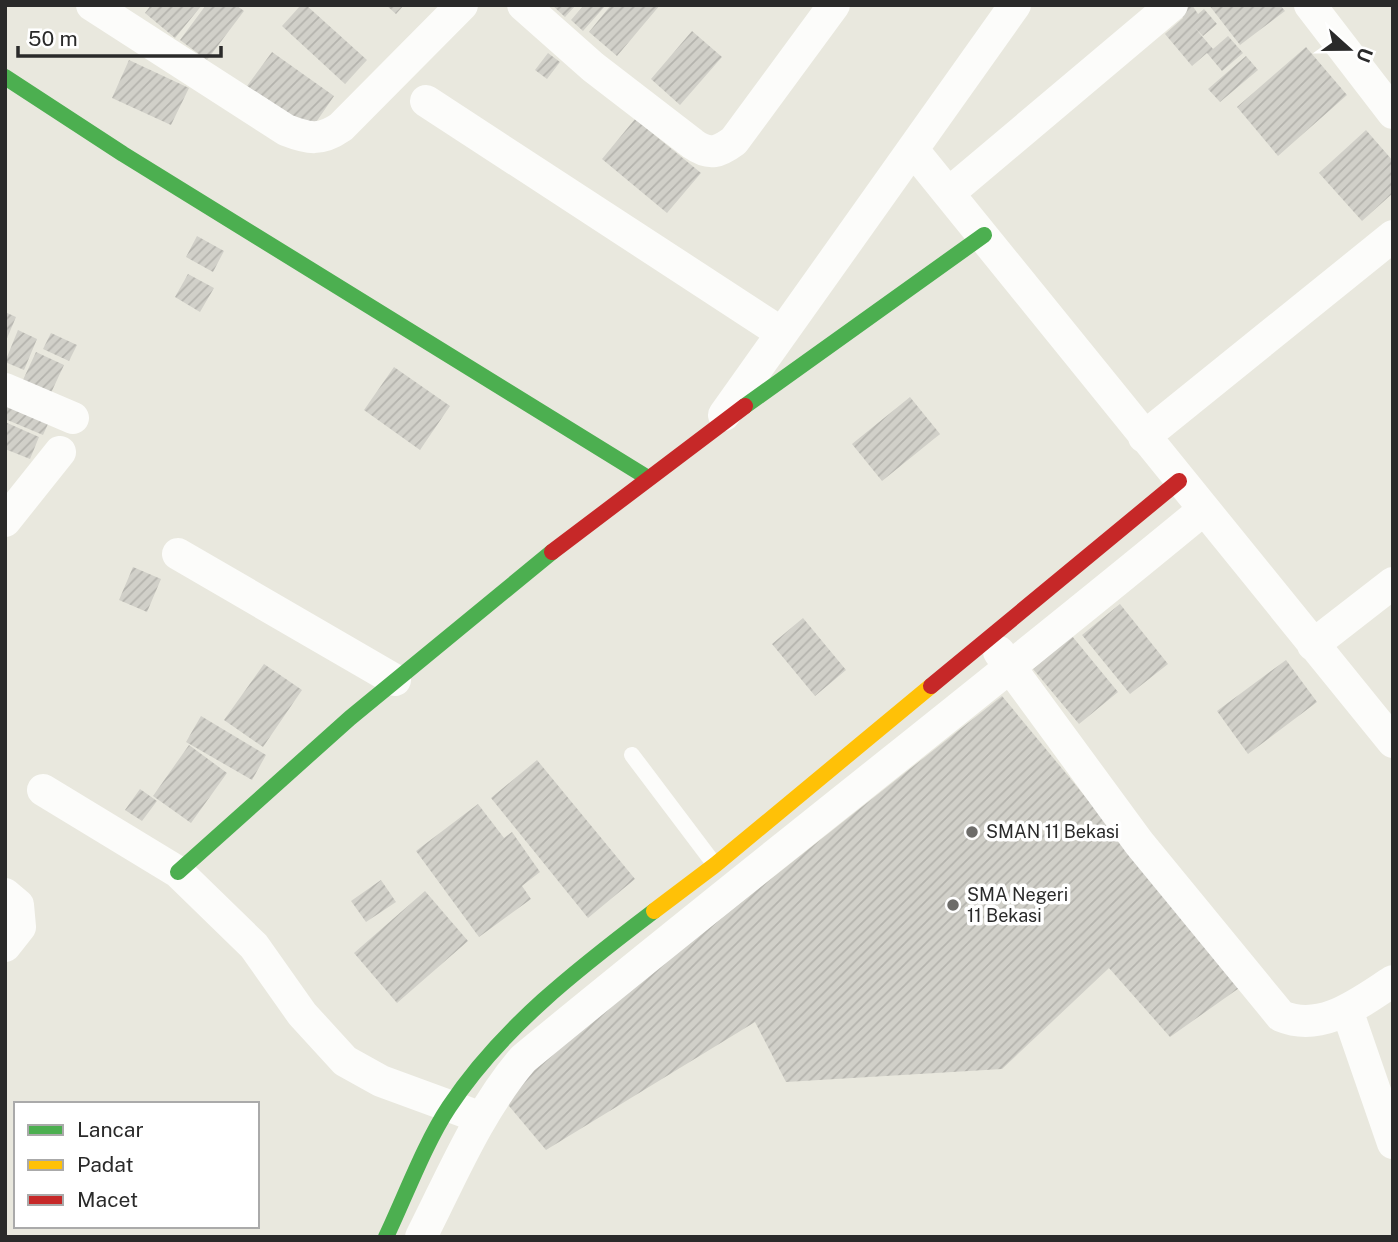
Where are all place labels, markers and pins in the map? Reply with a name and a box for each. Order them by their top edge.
place label: SMAN 11 Bekasi [986,821,1119,842]
marker: SMAN 11 Bekasi [964,824,980,840]
place label: SMA Negeri 11 Bekasi [967,884,1068,926]
marker: SMA Negeri 11 Bekasi [945,897,961,913]

